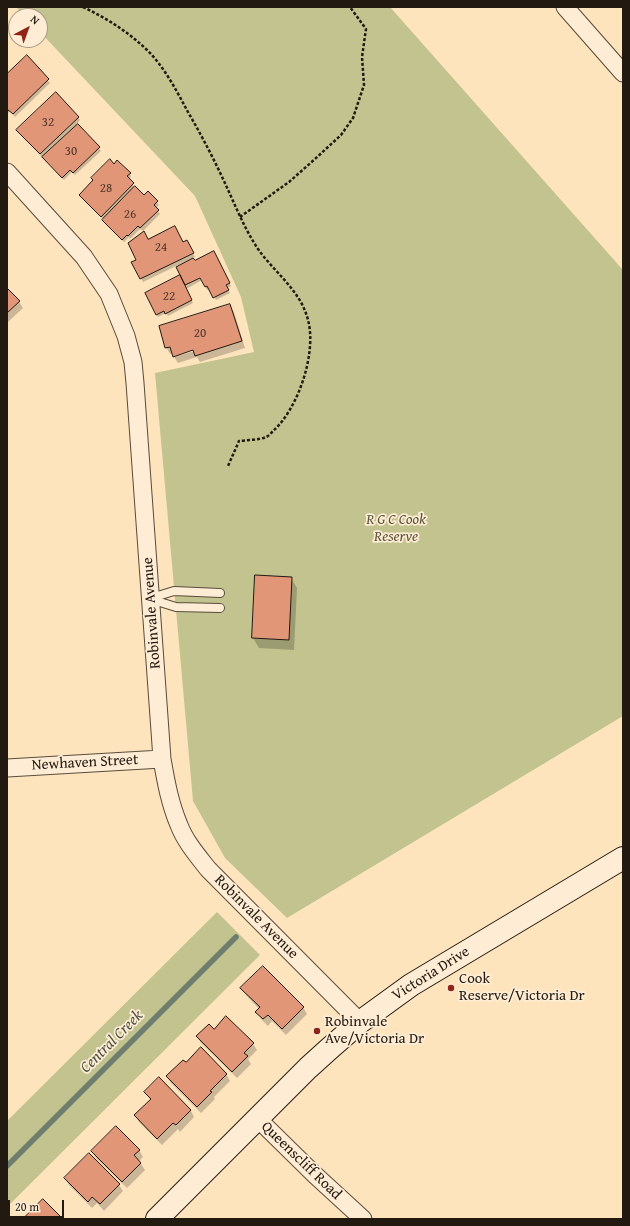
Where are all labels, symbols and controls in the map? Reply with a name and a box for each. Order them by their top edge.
north arrow [8,8,48,48]
text: N [27,11,43,28]
house number: 32 [42,115,54,131]
house number: 30 [65,144,77,160]
house number: 28 [100,181,112,197]
house number: 26 [124,207,136,223]
house number: 24 [155,240,167,256]
house number: 22 [163,289,175,305]
house number: 20 [194,326,206,342]
park label: R G C Cook Reserve [366,511,426,546]
street label: Robinvale Avenue [139,557,165,669]
street label: Newhaven Street [31,751,139,775]
street label: Robinvale Avenue [210,871,302,963]
street label: Victoria Drive [389,943,473,1005]
place label: Cook Reserve/Victoria Dr [459,970,585,1005]
marker: Cook Reserve/Victoria Dr [446,983,456,993]
water label: Central Creek [77,1007,147,1077]
place label: Robinvale Ave/Victoria Dr [325,1013,424,1048]
marker: Robinvale Ave/Victoria Dr [312,1026,322,1036]
street label: Queenscliff Road [257,1118,345,1204]
scale bar [10,1192,66,1218]
text: 20 m [15,1198,39,1215]

